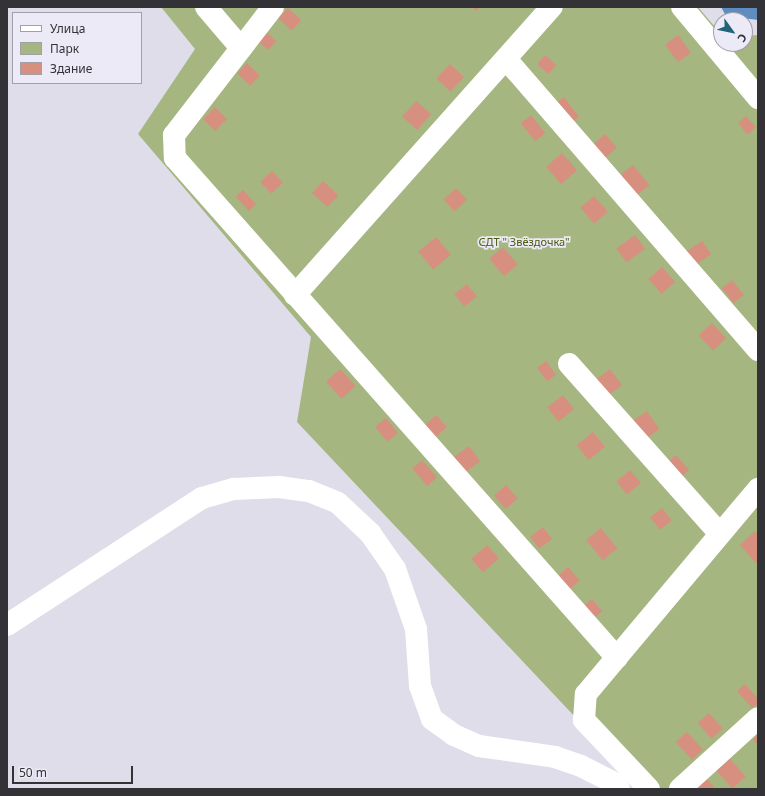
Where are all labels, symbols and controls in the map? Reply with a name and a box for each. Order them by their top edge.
legend [12,12,142,84]
north arrow [713,12,753,52]
text: Улица [50,20,85,37]
text: С [734,31,751,45]
text: Парк [50,40,79,57]
text: Здание [50,60,92,77]
park label: СДТ " Звёздочка" [478,235,570,249]
scale bar [14,758,135,784]
text: 50 m [19,764,47,781]

